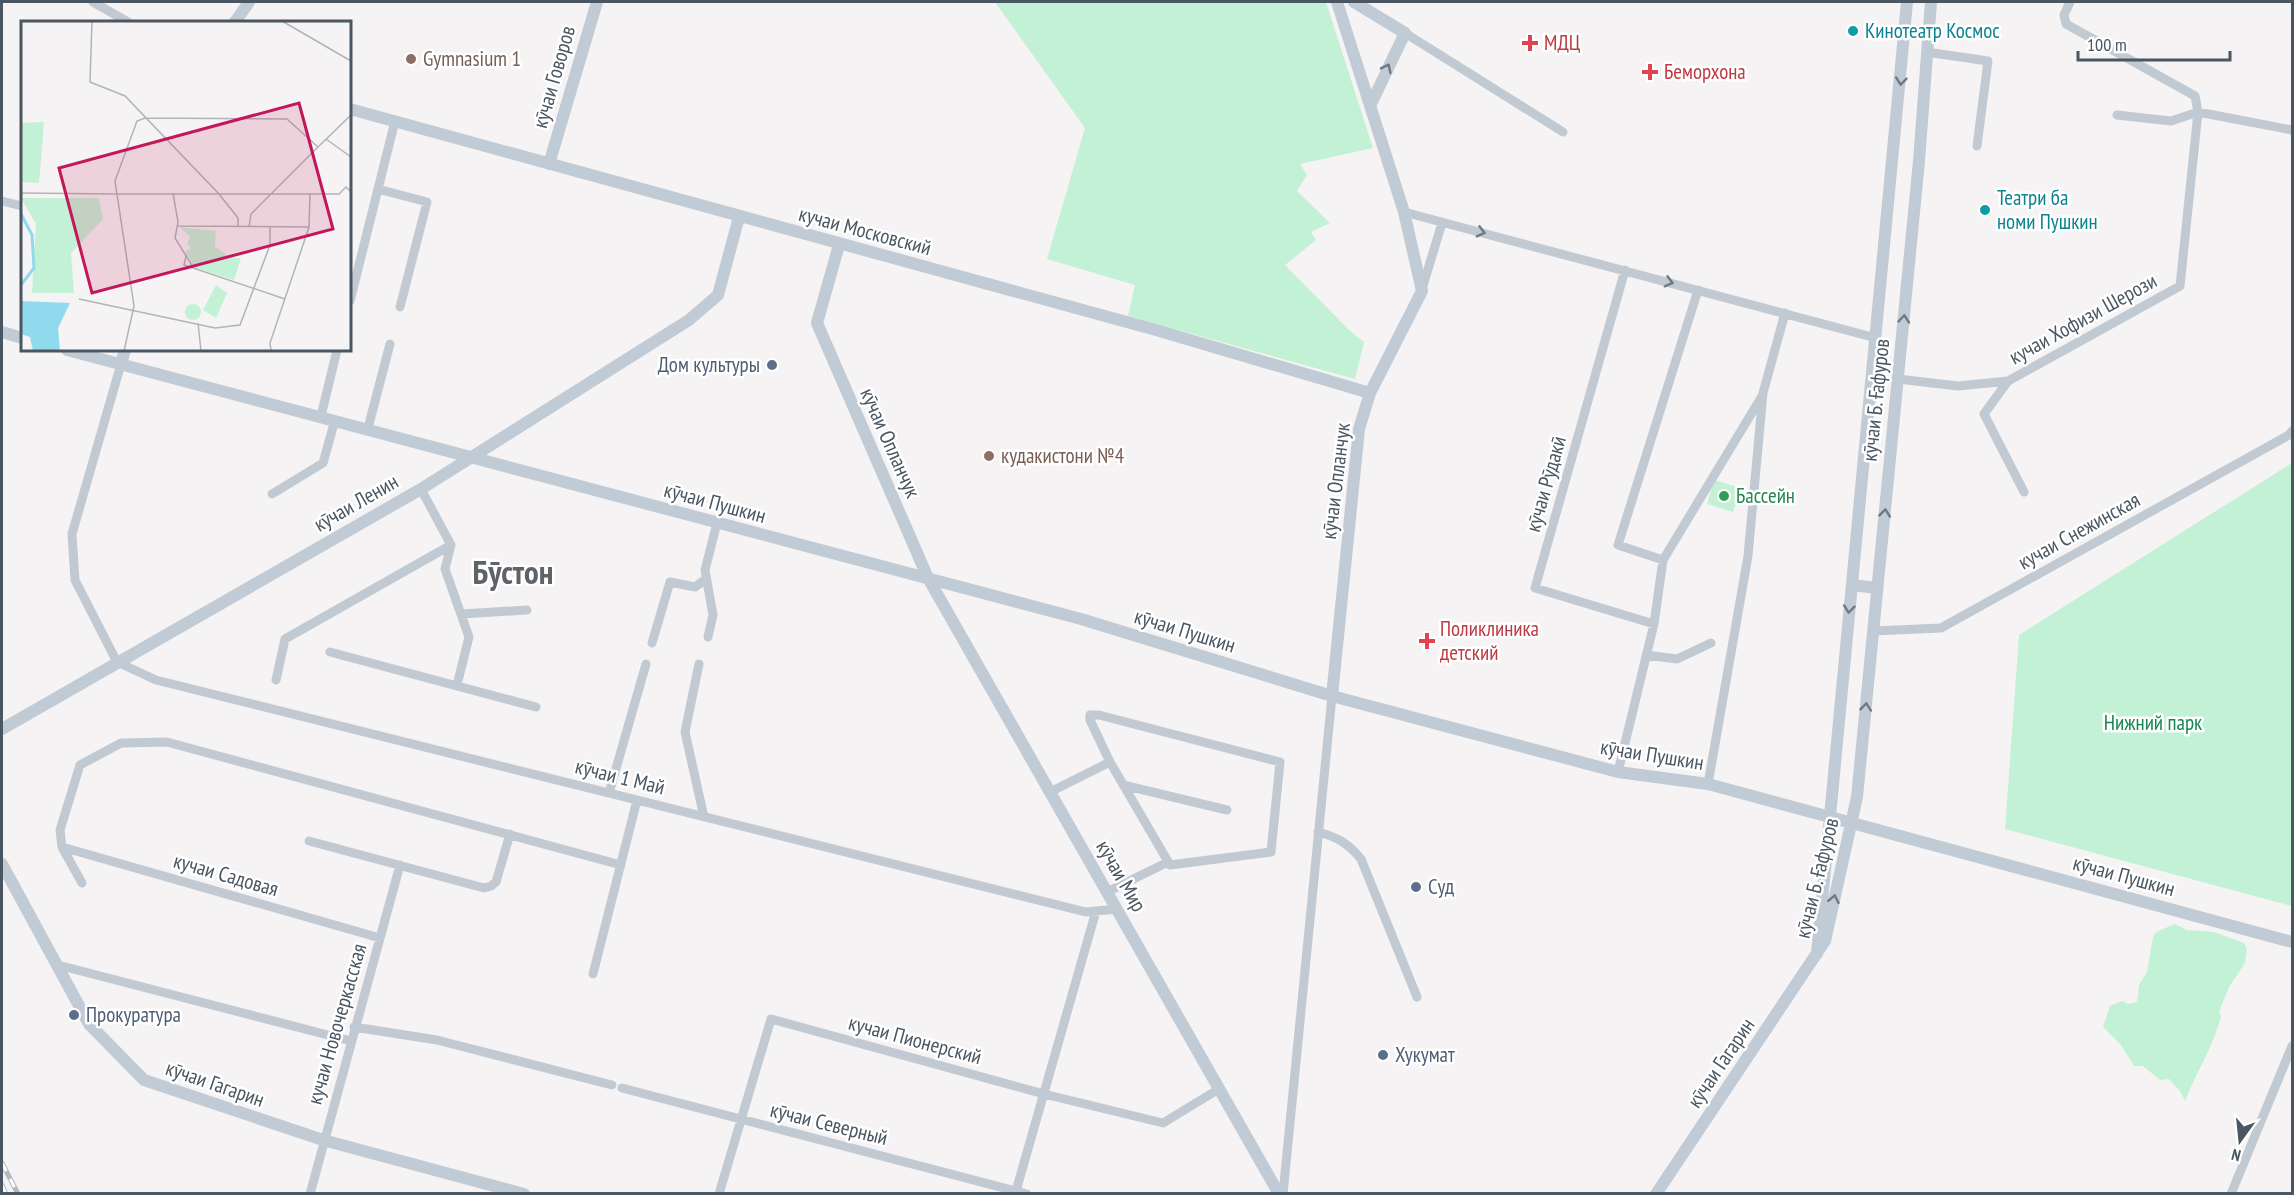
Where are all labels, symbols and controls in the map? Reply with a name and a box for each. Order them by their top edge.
place label: Кинотеатр Космос [1865,17,2000,44]
inset map [21,21,351,351]
street label: кӯчаи Говоров [526,23,581,131]
marker: Кинотеатр Космос [1846,24,1860,38]
scale bar [2078,24,2230,62]
place label: МДЦ [1544,29,1581,56]
text: 100 m [2087,33,2127,56]
marker: МДЦ [1521,34,1539,52]
place label: Gymnasium 1 [423,45,521,72]
marker: Gymnasium 1 [404,52,418,66]
place label: Беморхона [1664,58,1746,85]
marker: Беморхона [1641,63,1659,81]
one-way arrow [1380,64,1391,74]
one-way arrow [1895,76,1908,85]
place label: Театри ба номи Пушкин [1997,184,2098,235]
street label: кучаи Московский [796,200,934,261]
marker: Театри ба номи Пушкин [1978,203,1992,217]
one-way arrow [1476,225,1486,238]
street label: кучаи Хофизи Шерози [2004,267,2161,370]
one-way arrow [1664,275,1674,287]
one-way arrow [1897,314,1910,323]
street label: кӯчаи Б. Ғафуров [1856,337,1895,463]
place label: Дом культуры [658,351,760,378]
marker: Дом культуры [765,358,779,372]
street label: кӯчаи Опланчук [854,384,927,502]
street label: кӯчаи Опланчук [1315,421,1356,541]
street label: кӯчаи Рӯдакӣ [1519,433,1572,535]
place label: кудакистони №4 [1001,442,1125,469]
marker: кудакистони №4 [982,449,996,463]
street label: кӯчаи Ленин [309,468,403,538]
street label: кӯчаи Пушкин [661,476,769,529]
place label: Бассейн [1736,482,1795,509]
street label: кучаи Снежинская [2013,486,2145,575]
marker: Бассейн [1717,489,1731,503]
one-way arrow [1878,508,1891,518]
district label: Бӯстон [473,550,553,593]
street label: кӯчаи Пушкин [1131,602,1239,659]
one-way arrow [1843,605,1856,614]
place label: Поликлиника детский [1440,615,1539,666]
marker: Поликлиника детский [1418,632,1436,650]
one-way arrow [1859,702,1872,712]
park label: Нижний парк [2104,709,2202,736]
street label: кӯчаи Пушкин [1598,733,1706,776]
street label: кӯчаи 1 Май [573,752,668,801]
street label: кӯчаи Б. Ғафуров [1789,815,1845,941]
street label: кӯчаи Мир [1090,835,1153,916]
street label: кучаи Садовая [171,847,282,902]
street label: кӯчаи Пушкин [2070,849,2178,902]
place label: Суд [1428,873,1454,900]
marker: Суд [1409,880,1423,894]
one-way arrow [1827,894,1840,904]
street label: кучаи Новочеркасская [301,940,372,1107]
place label: Прокуратура [86,1001,181,1028]
marker: Прокуратура [67,1008,81,1022]
street label: кучаи Пионерский [846,1009,985,1070]
street label: кӯчаи Гагарин [1681,1013,1760,1113]
place label: Хукумат [1395,1041,1455,1068]
marker: Хукумат [1376,1048,1390,1062]
street label: кӯчаи Гагарин [162,1054,268,1113]
street label: кӯчаи Северный [768,1096,891,1151]
north arrow [2210,1111,2270,1171]
text: N [2229,1145,2243,1166]

